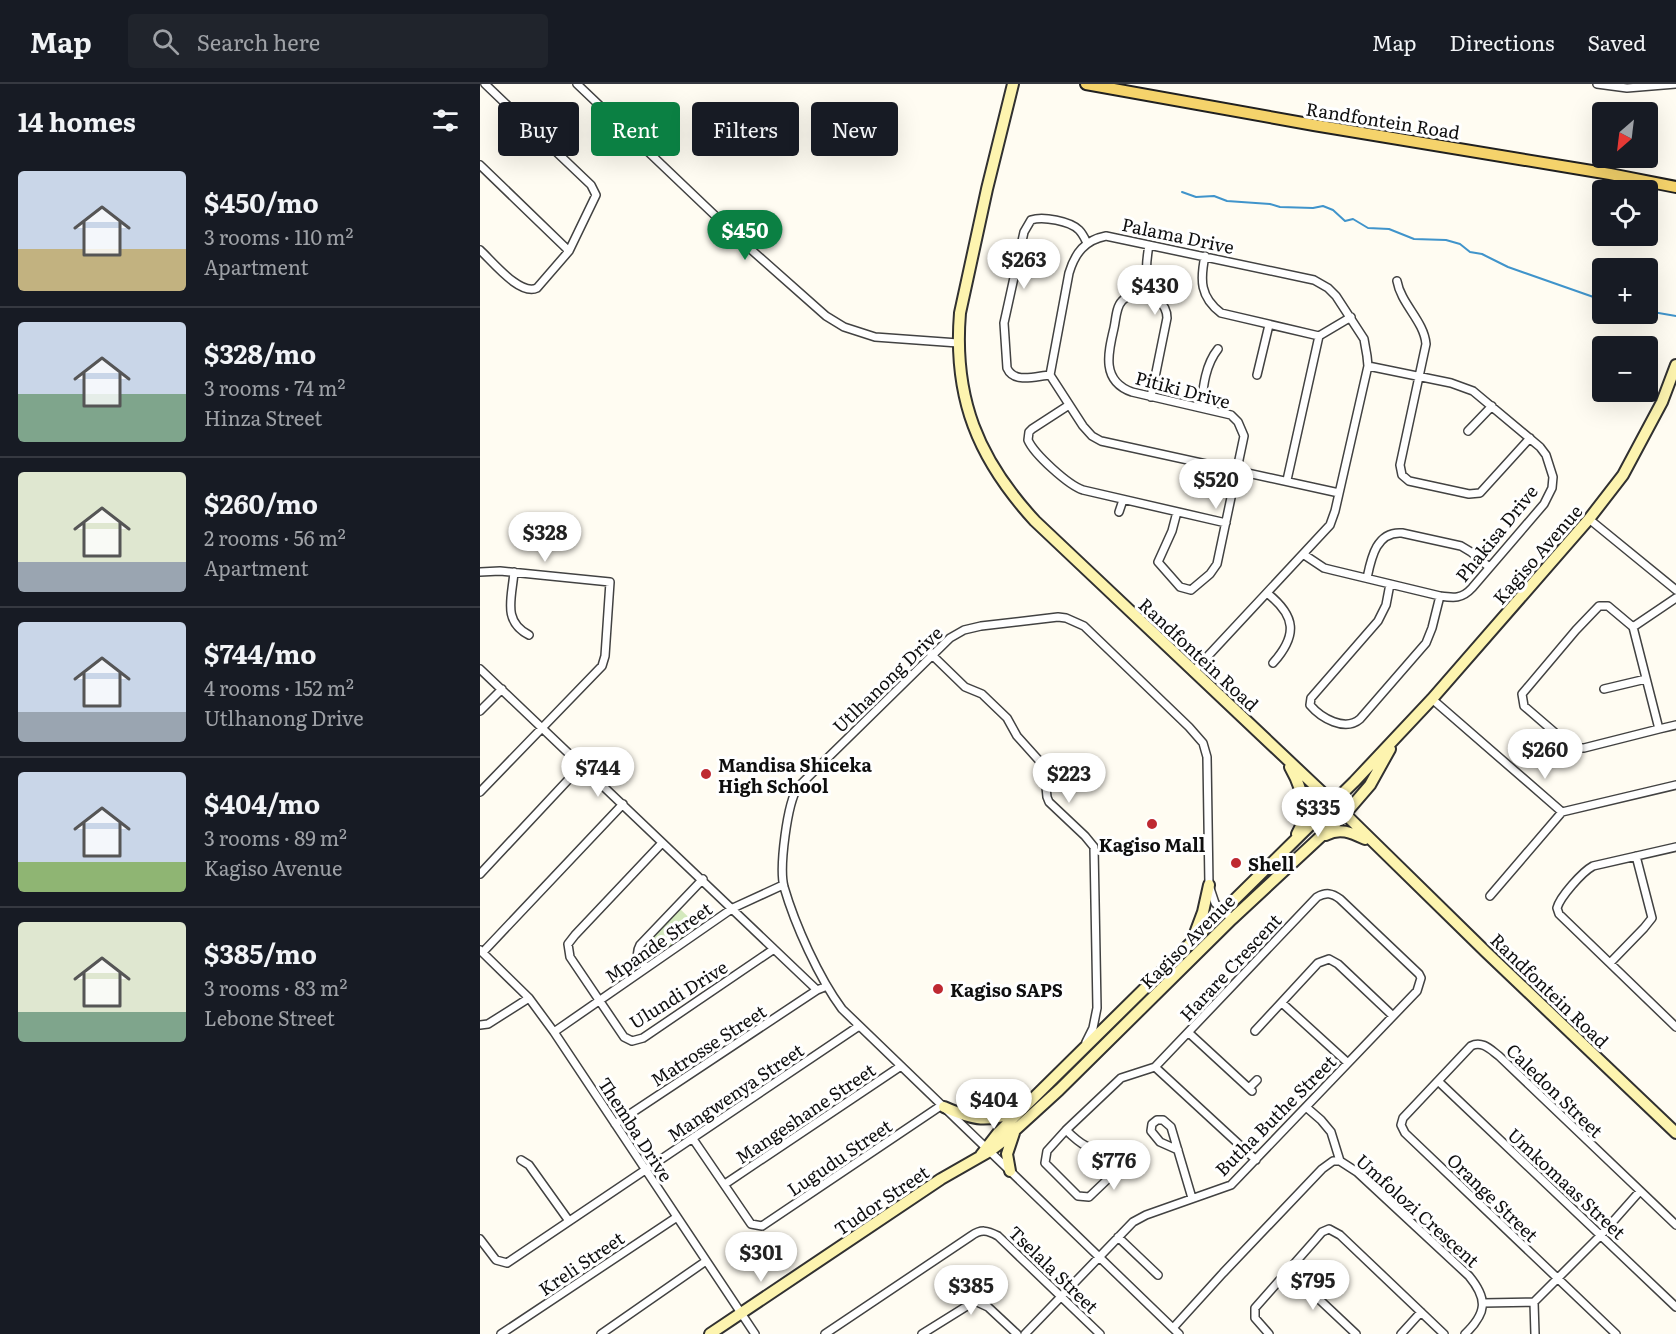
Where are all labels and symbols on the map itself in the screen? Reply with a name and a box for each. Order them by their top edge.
street label: Randfontein Road [1304,95,1462,145]
north arrow [1592,102,1658,168]
pin: $450 [709,210,781,261]
street label: Palama Drive [1119,210,1237,260]
pin: $263 [988,239,1060,290]
pin: $430 [1119,265,1191,316]
street label: Pitiki Drive [1132,363,1234,415]
pin: $520 [1180,459,1252,510]
street label: Phakisa Drive [1448,479,1544,587]
street label: Kagiso Avenue [1486,498,1588,610]
pin: $328 [509,512,581,563]
street label: Randfontein Road [1133,591,1265,717]
street label: Utlhanong Drive [826,619,948,739]
pin: $260 [1509,729,1581,780]
pin: $744 [562,747,634,798]
place label: Mandisa Shiceka High School [718,751,872,799]
pin: $223 [1033,753,1105,804]
marker: Mandisa Shiceka High School [699,767,713,781]
pin: $335 [1282,787,1354,838]
marker: Kagiso Mall [1145,817,1159,831]
place label: Kagiso Mall [1099,831,1206,858]
place label: Shell [1248,850,1295,877]
marker: Shell [1229,856,1243,870]
street label: Kagiso Avenue [1133,887,1241,995]
street label: Mpande Street [599,895,718,989]
street label: Harare Crescent [1173,907,1288,1027]
street label: Randfontein Road [1485,926,1615,1054]
street label: Ulundi Drive [624,953,732,1035]
place label: Kagiso SAPS [950,976,1063,1003]
marker: Kagiso SAPS [931,982,945,996]
street label: Matrosse Street [645,997,772,1093]
street label: Mangwenya Street [661,1036,809,1148]
street label: Caledon Street [1500,1037,1610,1144]
street label: Butha Buthe Street [1208,1048,1342,1182]
street label: Mangeshane Street [730,1056,881,1170]
street label: Themba Drive [592,1071,680,1187]
pin: $404 [958,1079,1030,1130]
street label: Lugudu Street [781,1112,897,1202]
street label: Umkomaas Street [1502,1121,1633,1245]
pin: $776 [1078,1140,1150,1191]
street label: Orange Street [1441,1146,1545,1248]
street label: Umfolozi Crescent [1350,1147,1486,1273]
street label: Tudor Street [828,1158,934,1242]
street label: Tselala Street [1003,1219,1106,1320]
street label: Kreli Street [533,1224,630,1302]
pin: $301 [725,1232,797,1283]
pin: $795 [1277,1260,1349,1311]
pin: $385 [935,1265,1007,1316]

